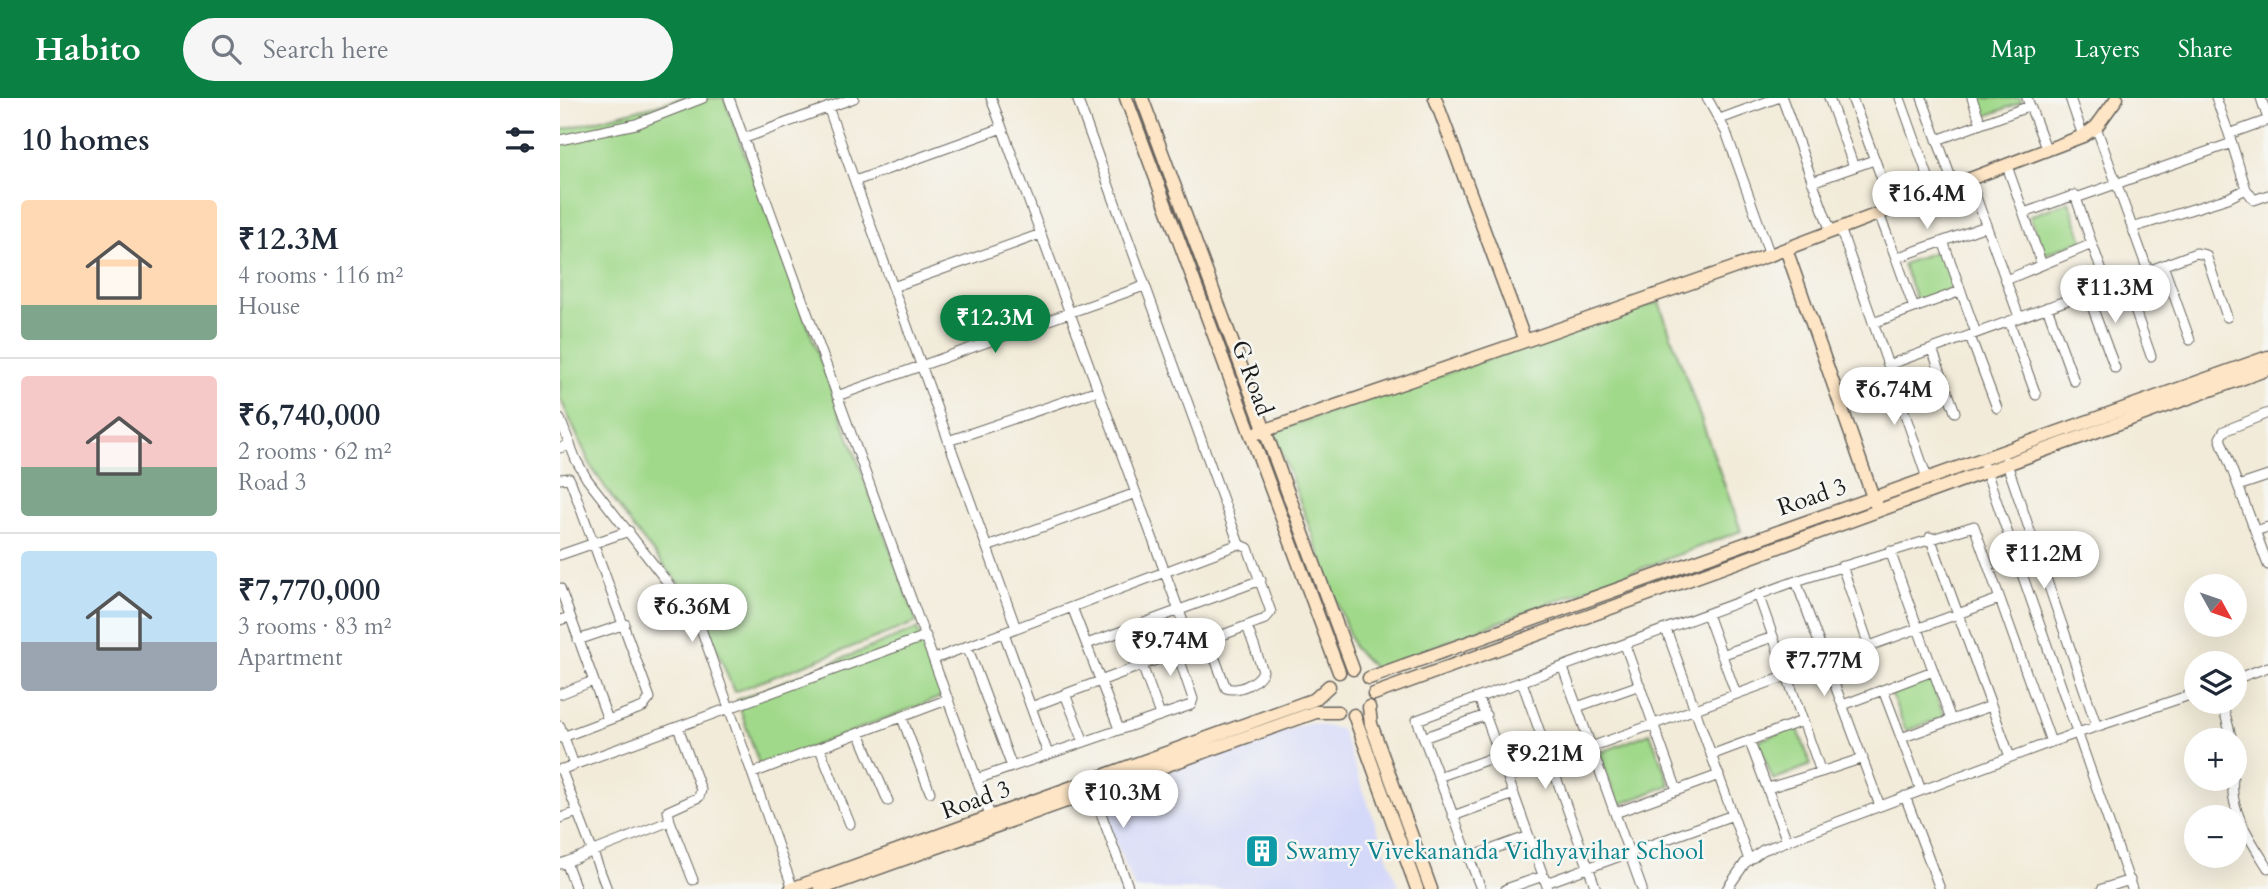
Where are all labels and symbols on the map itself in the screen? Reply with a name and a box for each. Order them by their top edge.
pin: ₹16.4M [1870,172,1984,231]
pin: ₹11.3M [2058,266,2172,325]
pin: ₹12.3M [938,296,1052,355]
street label: G Road [1223,336,1281,421]
pin: ₹6.74M [1837,368,1951,427]
street label: Road 3 [1773,470,1851,524]
pin: ₹11.2M [1987,532,2101,591]
north arrow [2184,574,2247,637]
pin: ₹6.36M [635,584,749,644]
pin: ₹9.74M [1113,618,1227,678]
pin: ₹7.77M [1767,638,1881,698]
pin: ₹9.21M [1488,732,1602,791]
pin: ₹10.3M [1066,770,1180,830]
street label: Road 3 [937,772,1015,828]
building icon: Swamy Vivekananda Vidhyavihar School [1243,832,1281,870]
place label: Swamy Vivekananda Vidhyavihar School [1286,835,1704,868]

